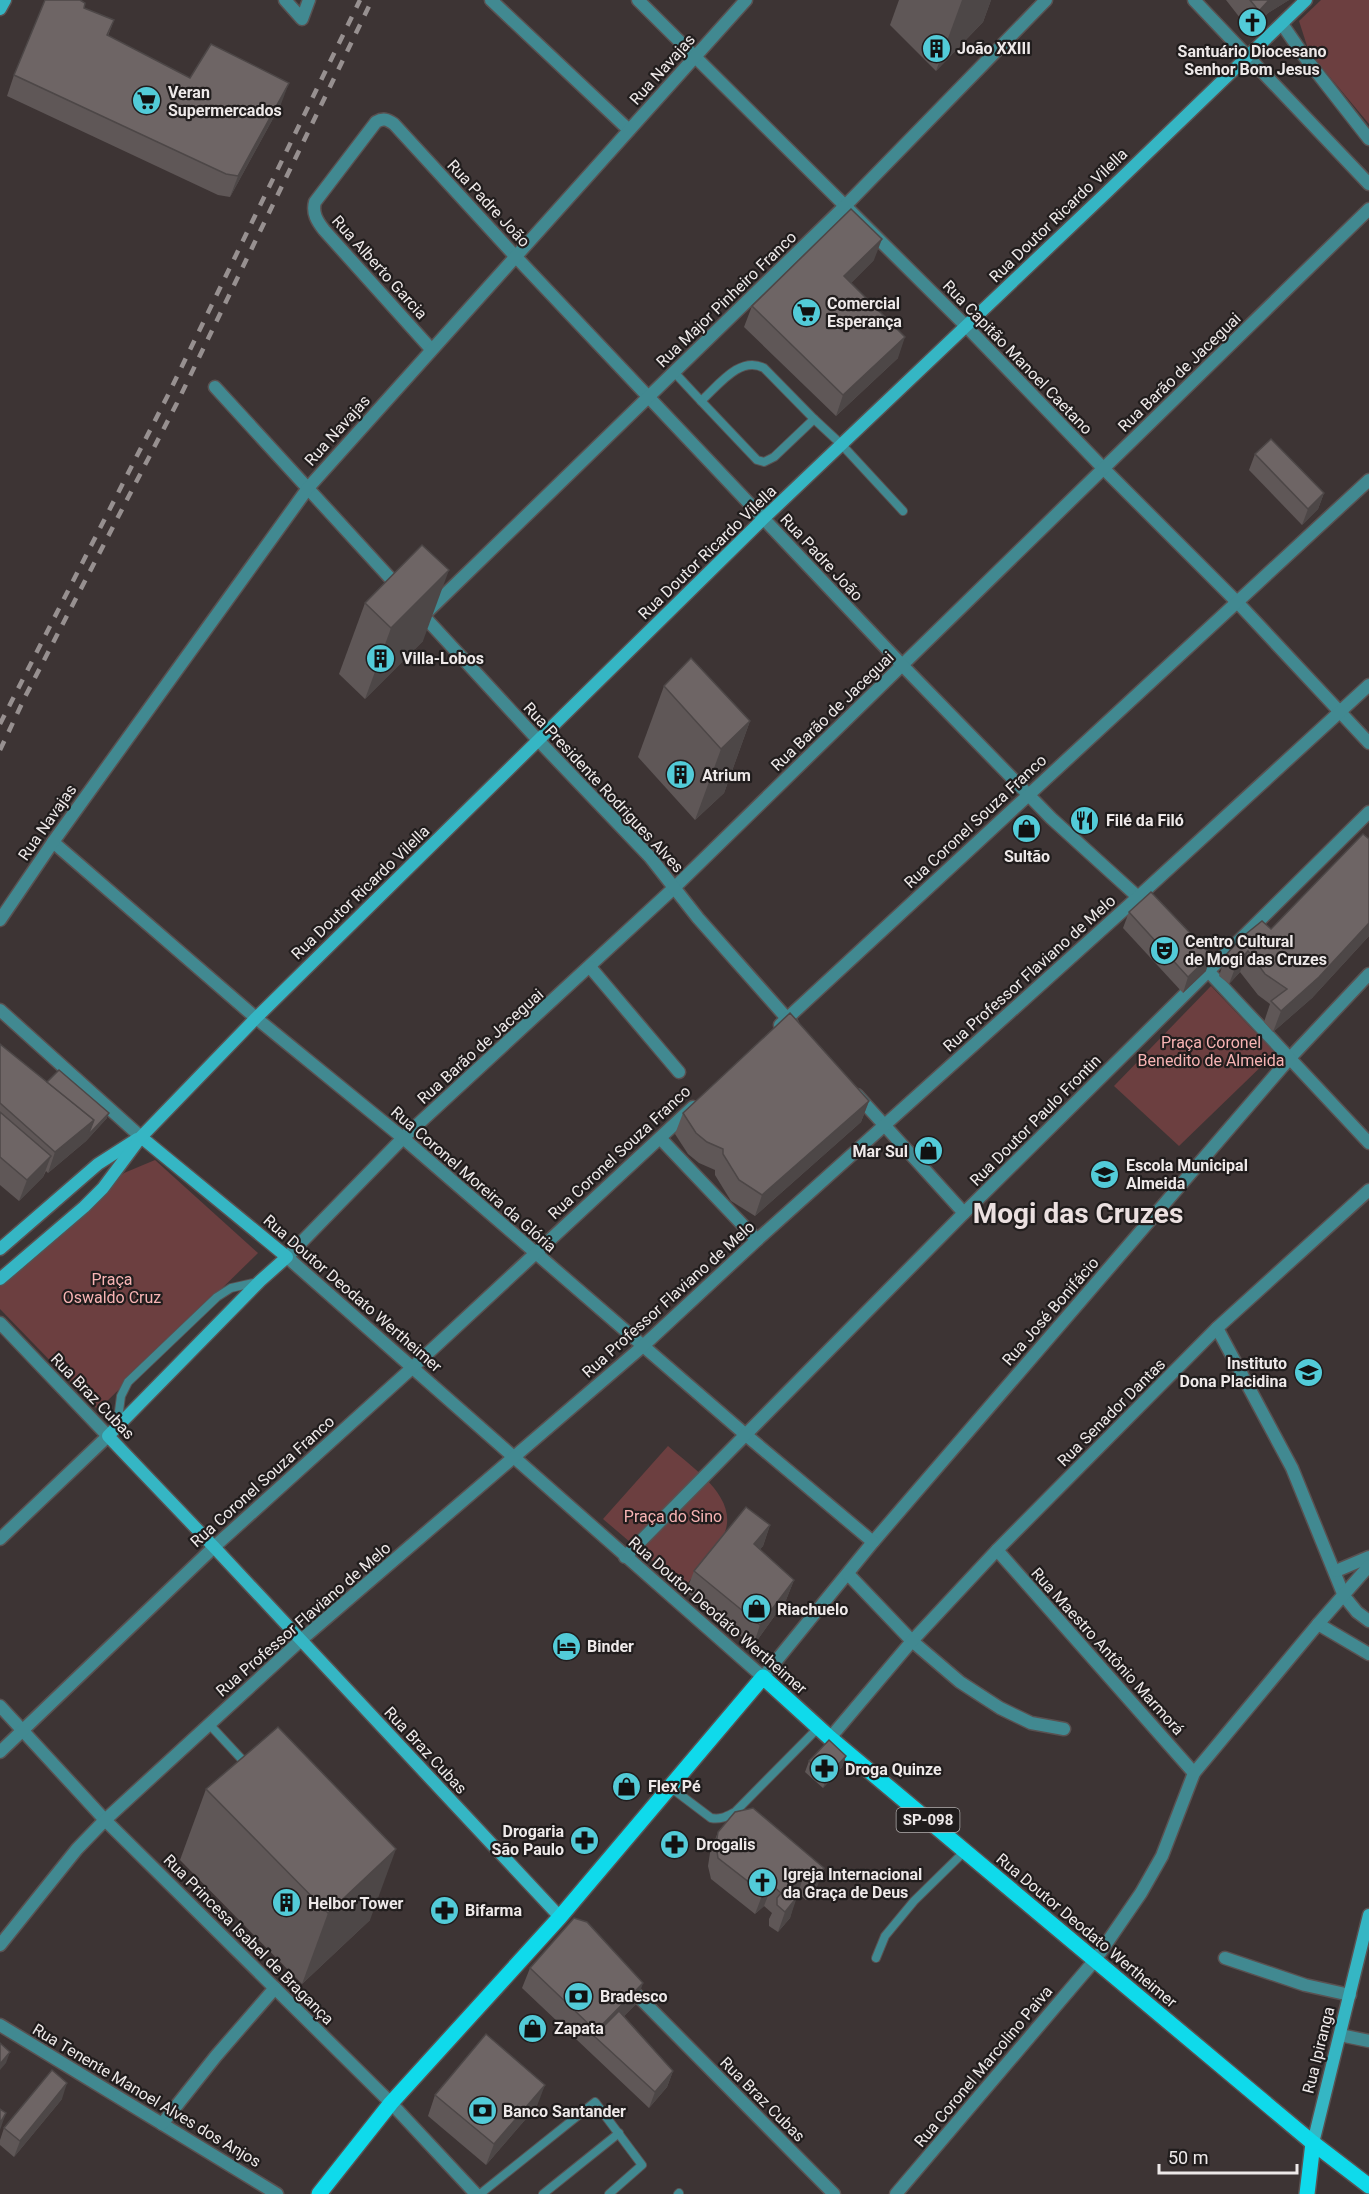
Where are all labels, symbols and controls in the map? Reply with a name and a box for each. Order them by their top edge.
church icon: Santuário Diocesano Senhor Bom Jesus [1236,7,1268,39]
street label: Rua Navajas [626,30,699,109]
building icon: João XXIII [920,32,952,64]
place label: João XXIII [957,39,1031,58]
place label: Santuário Diocesano Senhor Bom Jesus [1178,42,1326,79]
place label: Veran Supermercados [168,83,282,120]
supermarket icon: Veran Supermercados [131,85,163,117]
street label: Rua Doutor Ricardo Vilella [985,144,1131,286]
street label: Rua Padre João [443,156,534,251]
street label: Rua Alberto Garcia [328,212,431,323]
street label: Rua Major Pinheiro Franco [652,227,800,371]
street label: Rua Capitão Manoel Caetano [939,276,1096,438]
place label: Comercial Esperança [827,294,902,331]
supermarket icon: Comercial Esperança [790,296,822,328]
street label: Rua Barão de Jaceguai [1114,309,1245,436]
street label: Rua Navajas [301,391,374,470]
street label: Rua Doutor Ricardo Vilella [634,481,780,623]
street label: Rua Padre João [776,510,867,605]
building icon: Villa-Lobos [365,642,397,674]
street label: Rua Barão de Jaceguai [767,648,898,775]
place label: Villa-Lobos [402,649,484,668]
street label: Rua Presidente Rodrigues Alves [520,698,688,876]
street label: Rua Coronel Souza Franco [900,751,1050,892]
building icon: Atrium [665,759,697,791]
place label: Atrium [702,766,751,785]
street label: Rua Navajas [14,781,81,864]
restaurant icon: Filé da Filó [1069,804,1101,836]
place label: Filé da Filó [1106,811,1184,830]
shop icon: Sultão [1011,812,1043,844]
street label: Rua Doutor Ricardo Vilella [287,821,433,963]
place label: Sultão [1004,847,1050,866]
street label: Rua Professor Flaviano de Melo [939,891,1119,1056]
place label: Centro Cultural de Mogi das Cruzes [1185,932,1327,969]
theatre icon: Centro Cultural de Mogi das Cruzes [1148,934,1180,966]
street label: Rua Barão de Jaceguai [413,985,547,1108]
park label: Praça Coronel Benedito de Almeida [1138,1033,1284,1070]
street label: Rua Doutor Paulo Frontin [966,1051,1105,1190]
street label: Rua Coronel Souza Franco [544,1082,694,1223]
street label: Rua Coronel Moreira da Glória [387,1102,560,1256]
shop icon: Mar Sul [913,1135,945,1167]
place label: Mar Sul [853,1142,908,1161]
place label: Escola Municipal Almeida [1126,1156,1248,1193]
school or university icon: Escola Municipal Almeida [1089,1158,1121,1190]
district label: Mogi das Cruzes [973,1197,1183,1230]
street label: Rua Doutor Deodato Wertheimer [260,1211,446,1376]
street label: Rua Professor Flaviano de Melo [578,1217,758,1382]
street label: Rua José Bonifácio [998,1253,1103,1369]
park label: Praça Oswaldo Cruz [63,1270,161,1307]
street label: Rua Braz Cubas [47,1349,138,1443]
street label: Rua Senador Dantas [1053,1354,1169,1470]
place label: Instituto Dona Placidina [1180,1354,1287,1391]
school or university icon: Instituto Dona Placidina [1292,1356,1324,1388]
street label: Rua Coronel Souza Franco [186,1412,338,1551]
park label: Praça do Sino [624,1507,722,1526]
street label: Rua Doutor Deodato Wertheimer [625,1533,811,1698]
street label: Rua Professor Flaviano de Melo [212,1538,395,1700]
street label: Rua Maestro Antônio Marmorá [1027,1564,1188,1739]
shop icon: Riachuelo [740,1593,772,1625]
place label: Riachuelo [777,1600,848,1619]
hotel icon: Binder [550,1630,582,1662]
place label: Binder [587,1637,634,1656]
street label: Rua Braz Cubas [380,1703,471,1798]
pharmacy icon: Droga Quinze [808,1753,840,1785]
place label: Droga Quinze [845,1760,942,1779]
shop icon: Flex Pé [611,1770,643,1802]
place label: Flex Pé [648,1777,701,1796]
road number: SP-098 [896,1808,960,1832]
place label: Drogaria São Paulo [492,1822,564,1859]
pharmacy icon: Drogaria São Paulo [569,1824,601,1856]
pharmacy icon: Drogalis [659,1828,691,1860]
place label: Drogalis [696,1835,755,1854]
street label: Rua Doutor Deodato Wertheimer [992,1849,1181,2012]
street label: Rua Princesa Isabel de Bragança [160,1850,338,2028]
place label: Igreja Internacional da Graça de Deus [783,1865,922,1902]
church icon: Igreja Internacional da Graça de Deus [746,1867,778,1899]
building icon: Helbor Tower [271,1887,303,1919]
place label: Helbor Tower [308,1894,404,1913]
pharmacy icon: Bifarma [428,1894,460,1926]
place label: Bifarma [465,1901,522,1920]
bank icon: Bradesco [563,1980,595,2012]
street label: Rua Coronel Marcolino Paiva [910,1982,1056,2151]
place label: Bradesco [600,1987,668,2006]
street label: Rua Ipiranga [1299,2005,1338,2096]
shop icon: Zapata [517,2012,549,2044]
place label: Zapata [554,2019,604,2038]
street label: Rua Tenente Manoel Alves dos Anjos [29,2020,264,2171]
street label: Rua Braz Cubas [716,2053,809,2146]
bank icon: Banco Santander [466,2095,498,2127]
place label: Banco Santander [503,2102,626,2121]
scale bar [1159,2137,1297,2175]
text: 50 m [1168,2147,1208,2168]

